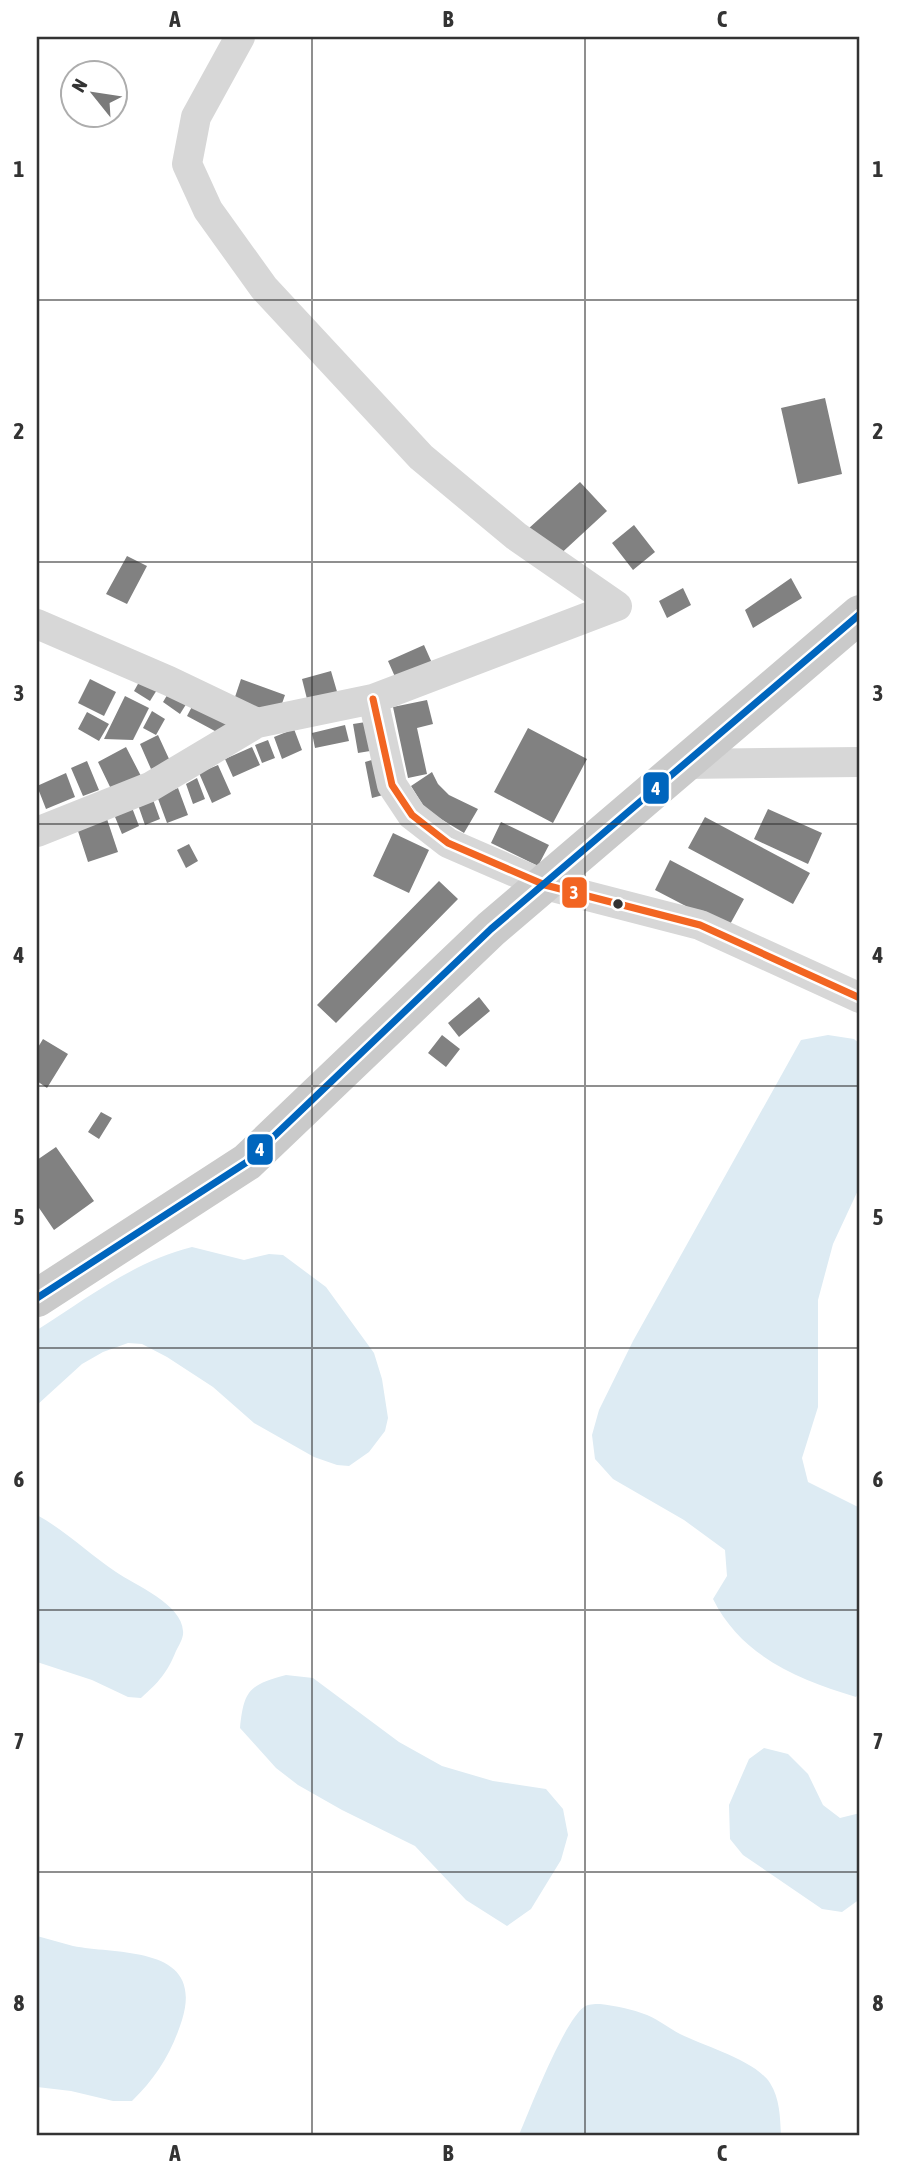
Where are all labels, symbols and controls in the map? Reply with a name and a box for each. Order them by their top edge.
text: A [168,6,181,32]
text: B [443,6,454,32]
text: C [717,6,728,32]
north arrow [60,60,130,130]
text: N [67,75,92,96]
text: 1 [14,156,25,182]
text: 1 [873,156,884,182]
text: 2 [14,418,24,444]
text: 2 [873,418,883,444]
text: 3 [14,680,24,706]
text: 3 [873,680,883,706]
line badge: 4 [642,771,670,805]
text: 4 [651,777,661,799]
line badge: 3 [561,876,588,909]
text: 3 [570,881,579,903]
unlabelled marker [611,897,625,911]
text: 4 [13,942,25,968]
text: 4 [872,942,884,968]
line badge: 4 [246,1133,274,1166]
text: 4 [255,1138,265,1160]
text: 5 [14,1204,25,1230]
text: 5 [873,1204,884,1230]
text: 6 [14,1466,25,1492]
text: 6 [873,1466,884,1492]
text: 7 [14,1728,24,1754]
text: 7 [873,1728,883,1754]
text: 8 [14,1990,25,2016]
text: 8 [873,1990,884,2016]
text: A [168,2140,181,2166]
text: B [443,2140,454,2166]
text: C [717,2140,728,2166]

